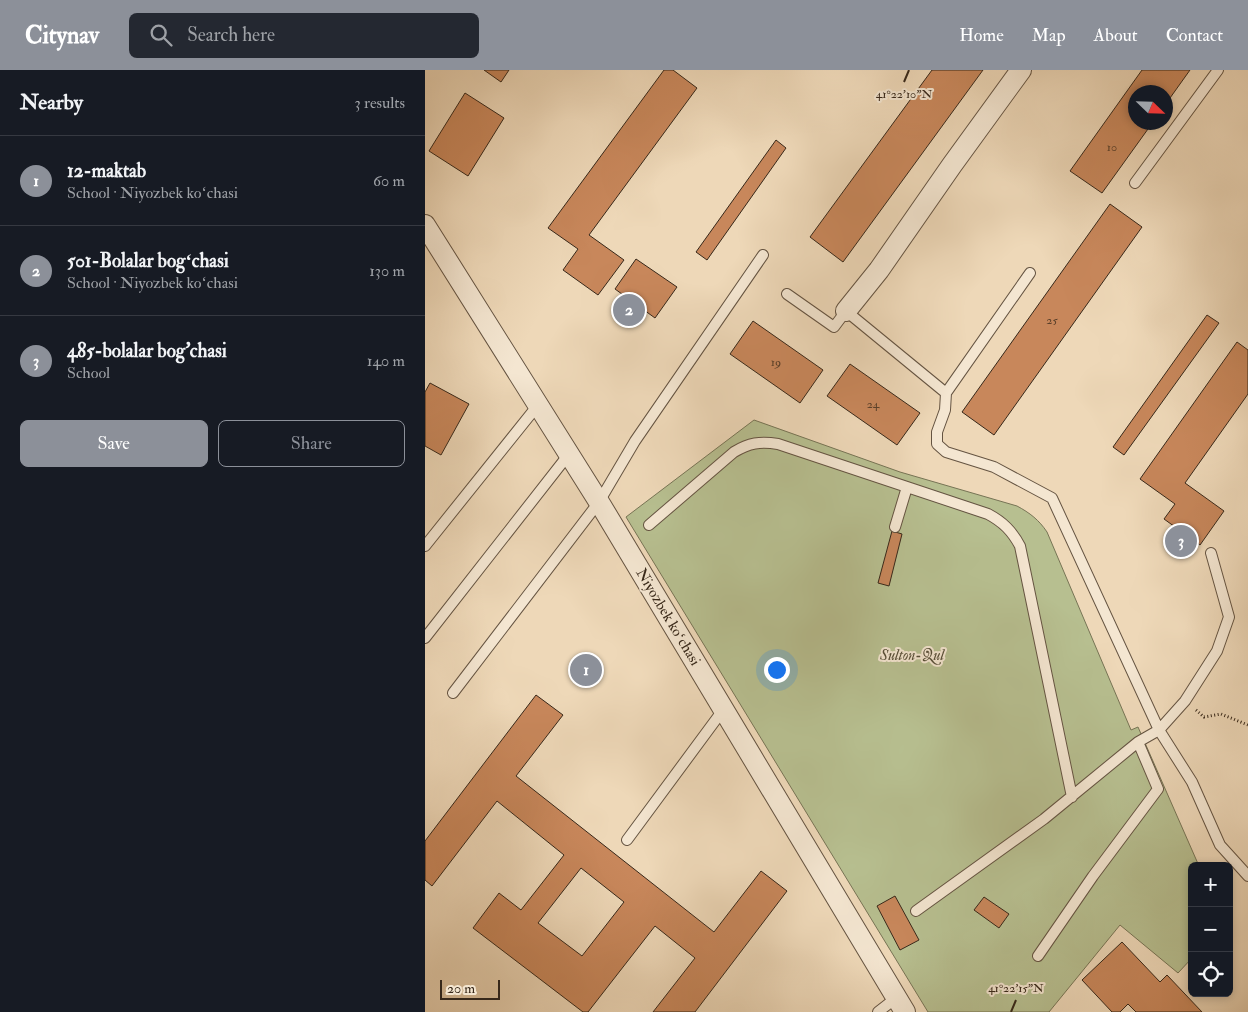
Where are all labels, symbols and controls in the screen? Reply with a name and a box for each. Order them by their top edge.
search box [129,13,479,58]
text: Citynav [25,20,99,51]
icon: search [147,21,175,49]
text: Search here [187,23,275,47]
text: Home [959,24,1004,47]
text: Map [1032,24,1066,47]
text: About [1094,24,1138,47]
text: Contact [1166,24,1223,47]
north arrow [1128,85,1173,130]
text: 41°22'10"N [876,87,933,102]
text: Nearby [20,89,83,116]
text: 3 results [354,93,405,113]
house number: 10 [1107,140,1117,155]
text: 12-maktab [67,159,146,183]
text: 1 [33,171,39,191]
text: 60 m [373,171,405,191]
text: School · Niyozbek koʻchasi [67,183,238,203]
text: 501-Bolalar bogʻchasi [67,249,229,273]
text: 2 [32,261,40,281]
text: 130 m [369,261,405,281]
text: School · Niyozbek koʻchasi [67,273,238,293]
pin: 2 [613,291,645,329]
house number: 25 [1046,313,1058,328]
text: 485-bolalar bog'chasi [67,339,227,363]
text: 3 [33,351,39,371]
text: 140 m [367,351,405,371]
house number: 19 [771,355,781,370]
text: School [67,363,110,383]
house number: 24 [867,397,880,412]
button: Save [20,420,208,467]
button: Share [218,420,405,467]
pin: 3 [1165,522,1197,560]
street label: Niyozbek koʻchasi [631,565,705,669]
park label: Sulton-Qul [879,646,945,665]
pin: 1 [570,651,602,689]
your location [764,657,790,683]
map controls [1188,862,1233,997]
button: + [1188,862,1233,907]
button: − [1188,907,1233,952]
button: locate [1188,952,1233,997]
scale bar [440,977,500,1000]
text: 20 m [447,980,475,997]
text: 41°22'15"N [988,981,1044,996]

